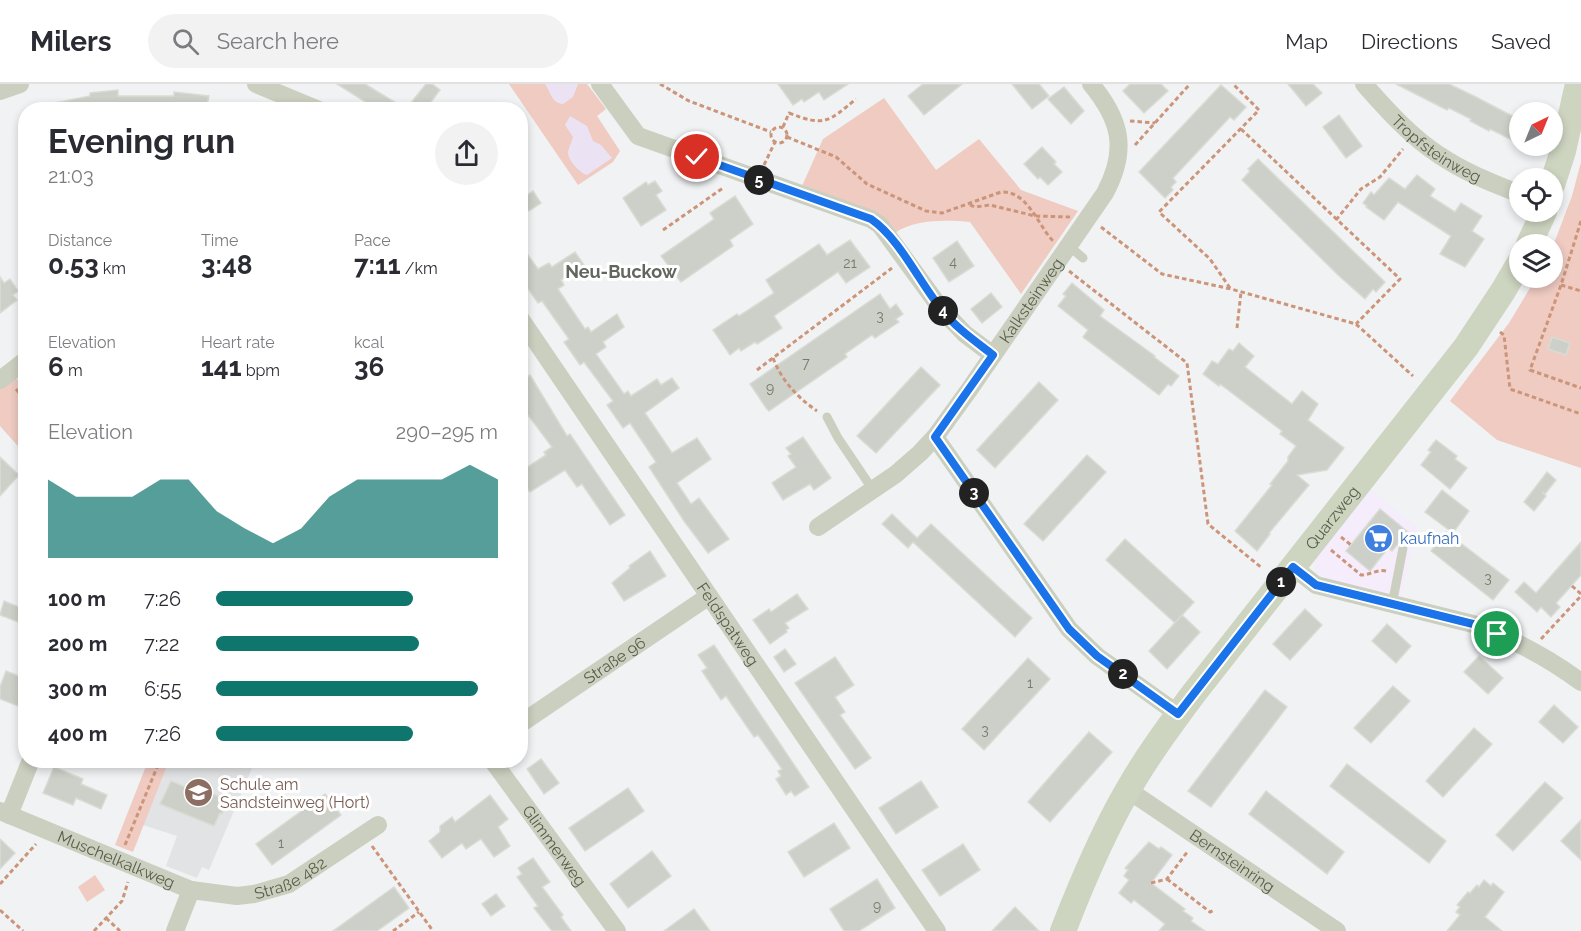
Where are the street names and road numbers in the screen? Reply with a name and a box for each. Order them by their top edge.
street label: Tropfsteinweg [1388,111,1484,186]
street label: Kalksteinweg [995,254,1067,347]
street label: Quarzweg [1301,482,1363,553]
street label: Feldspatweg [693,579,763,669]
street label: Straße 96 [580,632,649,688]
street label: Glimmerweg [519,801,590,890]
street label: Bernsteinring [1186,825,1279,896]
street label: Muschelkalkweg [55,826,178,892]
street label: Straße 482 [252,853,330,903]

